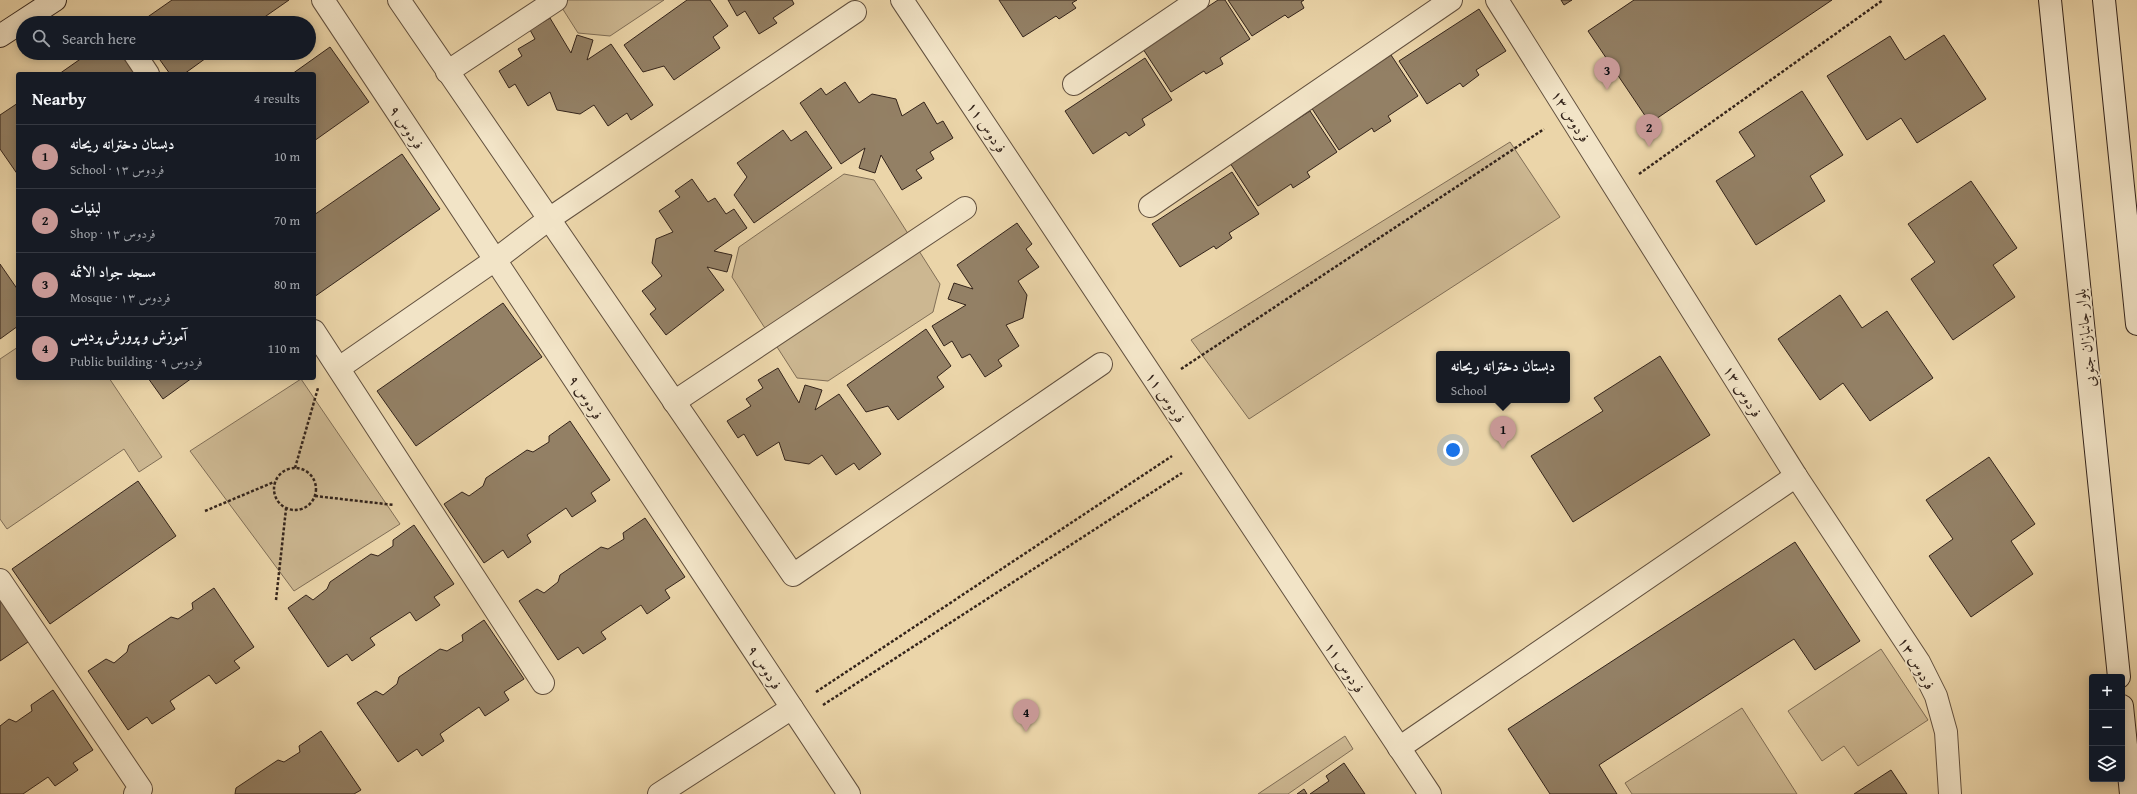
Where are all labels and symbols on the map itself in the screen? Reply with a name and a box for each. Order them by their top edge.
pin: 3 [1594,57,1620,90]
street label: فردوس ۱۳ [1547,86,1595,146]
street label: فردوس ۱۱ [962,97,1012,157]
street label: فردوس ۹ [385,101,429,153]
pin: 2 [1636,114,1662,147]
street label: بلوار جانبازان جنوبی [2069,288,2102,388]
street label: فردوس ۱۳ [1719,361,1767,421]
street label: فردوس ۱۱ [1141,367,1191,427]
street label: فردوس ۹ [564,371,608,423]
pin: 1 [1490,416,1516,449]
your location [1443,440,1463,460]
street label: فردوس ۱۳ [1893,633,1941,693]
street label: فردوس ۱۱ [1320,637,1370,697]
street label: فردوس ۹ [743,641,787,693]
pin: 4 [1013,699,1039,732]

